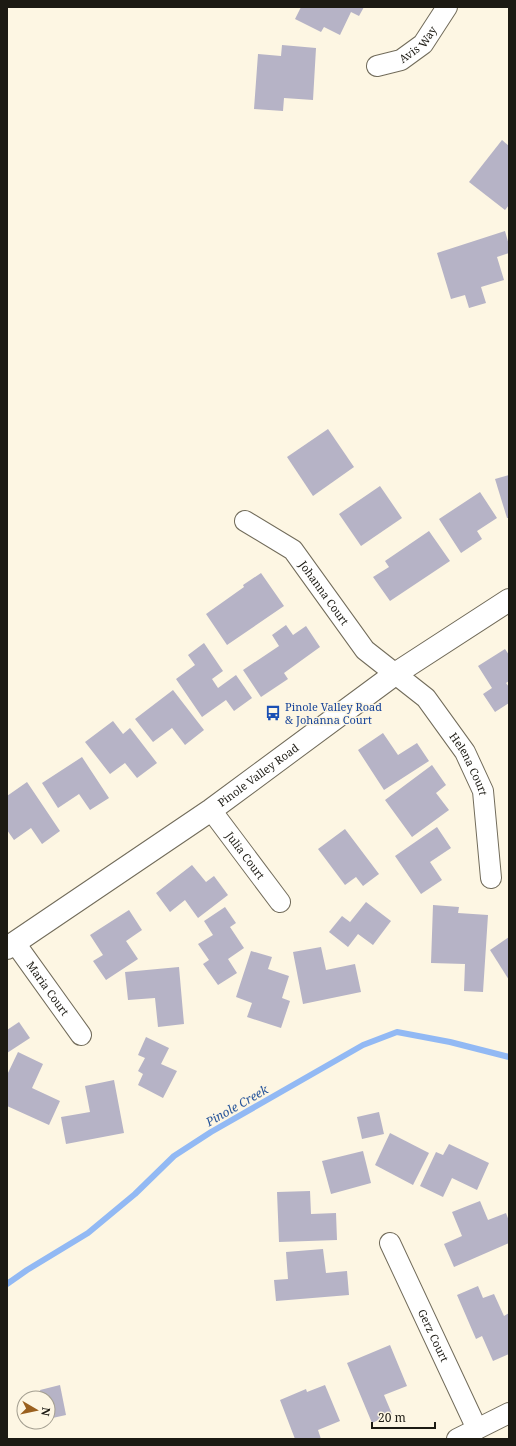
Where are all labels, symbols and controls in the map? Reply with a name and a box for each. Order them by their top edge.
street label: Avis Way [396,22,440,66]
street label: Johanna Court [295,557,353,628]
place label: Pinole Valley Road & Johanna Court [285,699,382,727]
bus stop icon: Pinole Valley Road & Johanna Court [264,704,282,722]
street label: Helena Court [446,729,491,796]
street label: Pinole Valley Road [214,740,302,810]
street label: Julia Court [222,828,269,882]
street label: Maria Court [23,958,73,1018]
water label: Pinole Creek [202,1080,272,1131]
street label: Gerz Court [415,1306,453,1364]
north arrow [16,1390,56,1430]
scale bar [372,1404,435,1430]
text: N [38,1406,54,1417]
text: 20 m [378,1409,406,1426]

